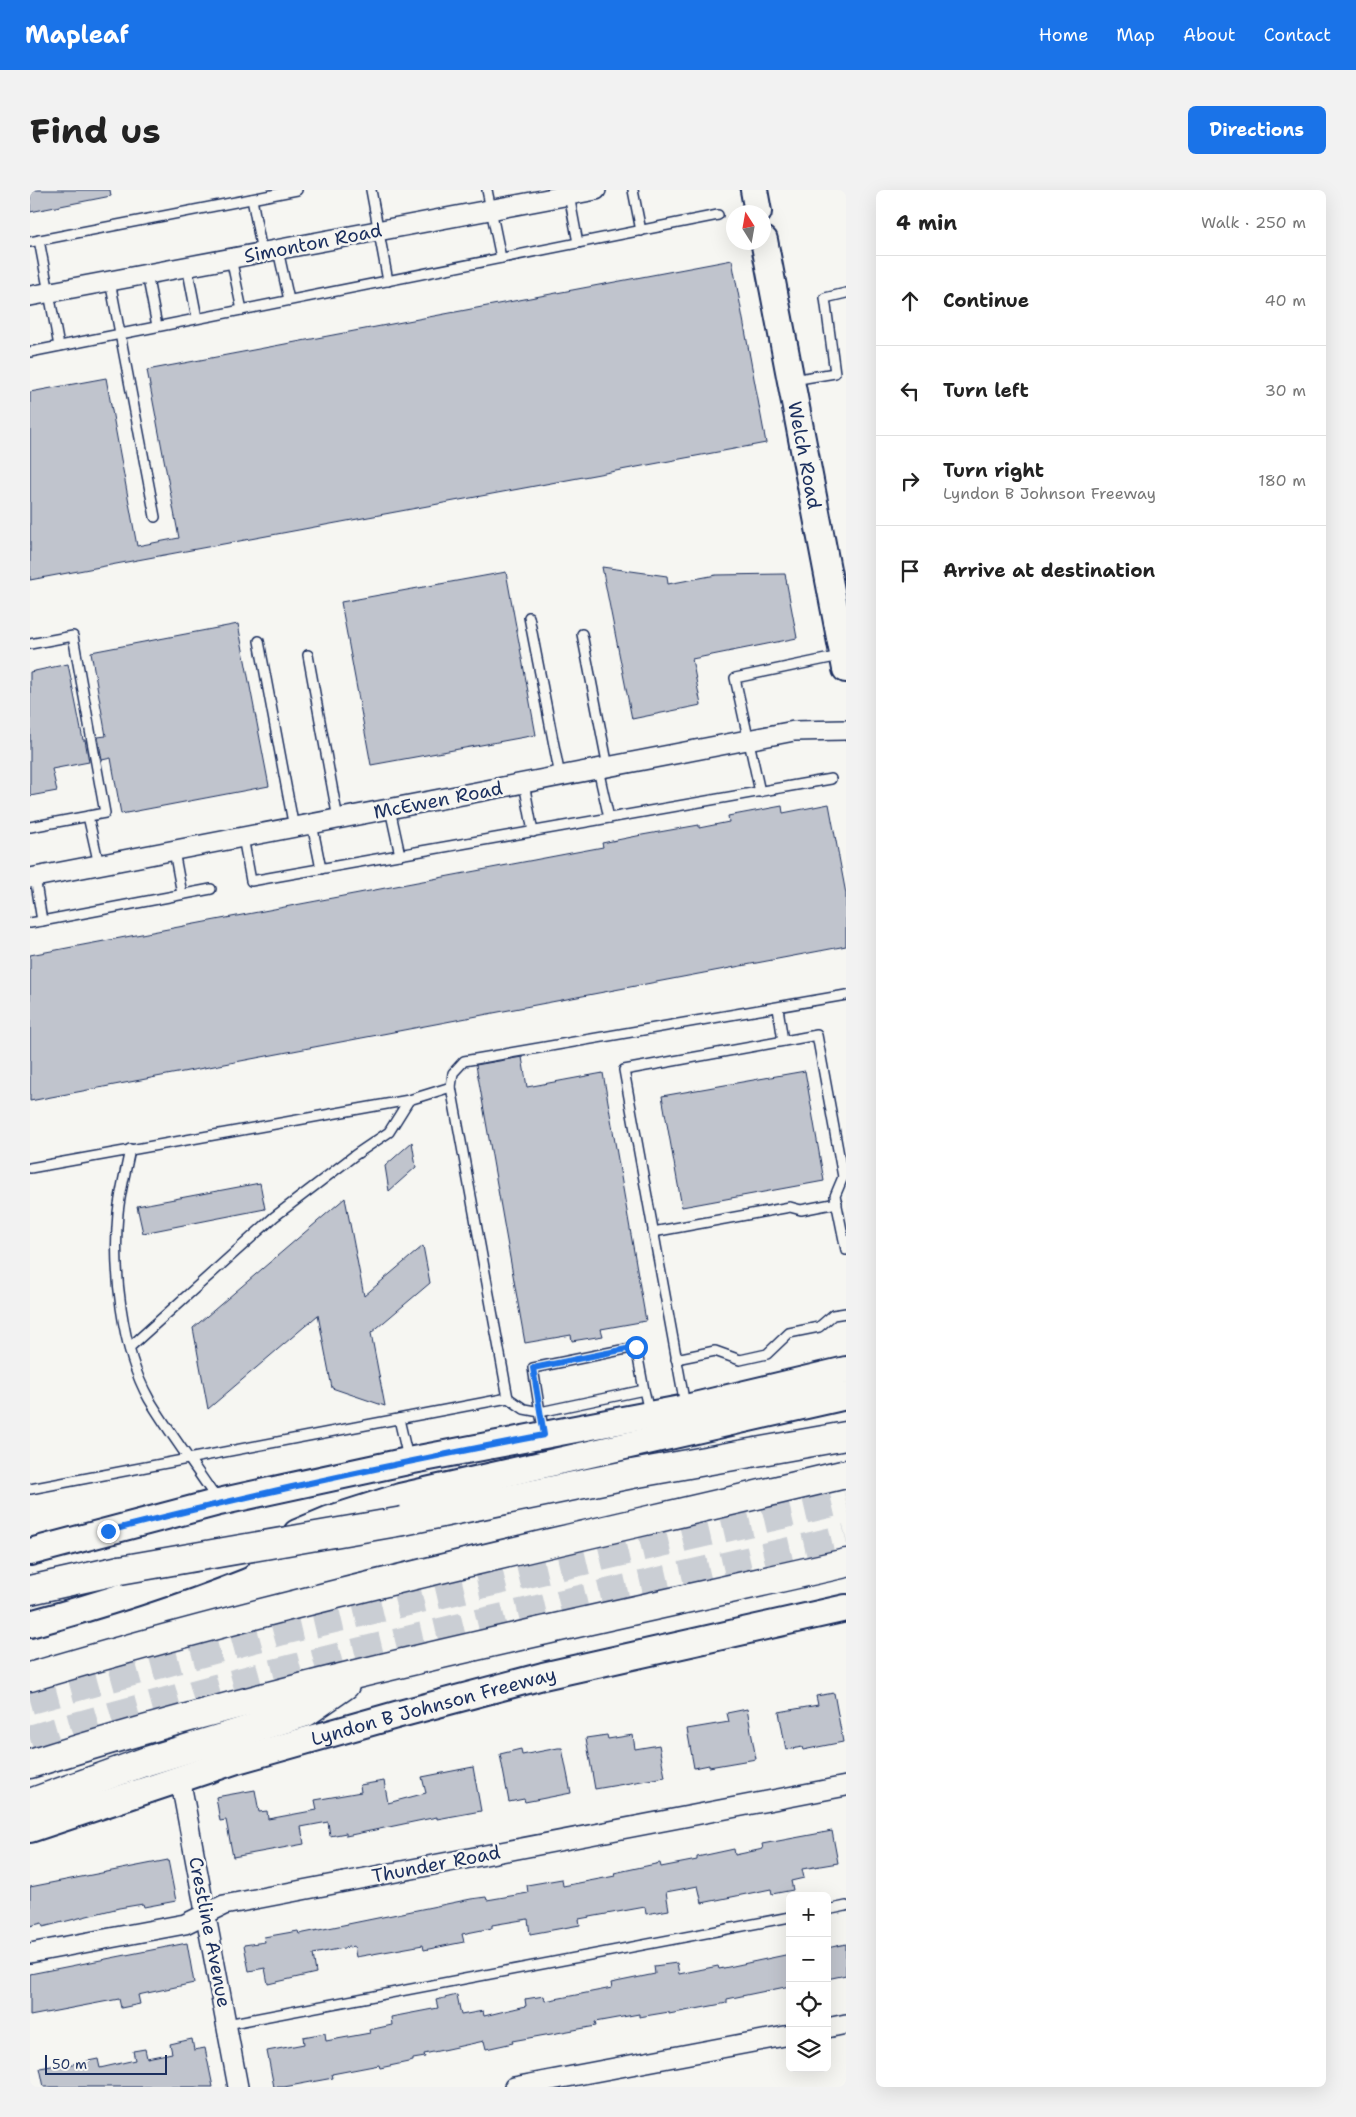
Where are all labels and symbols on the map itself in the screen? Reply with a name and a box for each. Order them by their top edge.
north arrow [726,205,771,250]
street label: Simonton Road [242,217,384,269]
street label: Welch Road [783,399,828,511]
street label: McEwen Road [371,775,505,825]
route start [625,1336,648,1359]
route end [97,1520,120,1543]
street label: Lyndon B Johnson Freeway [308,1661,558,1751]
street label: Thunder Road [370,1839,502,1889]
street label: Crestline Avenue [183,1855,237,2009]
scale bar [45,2052,168,2075]

